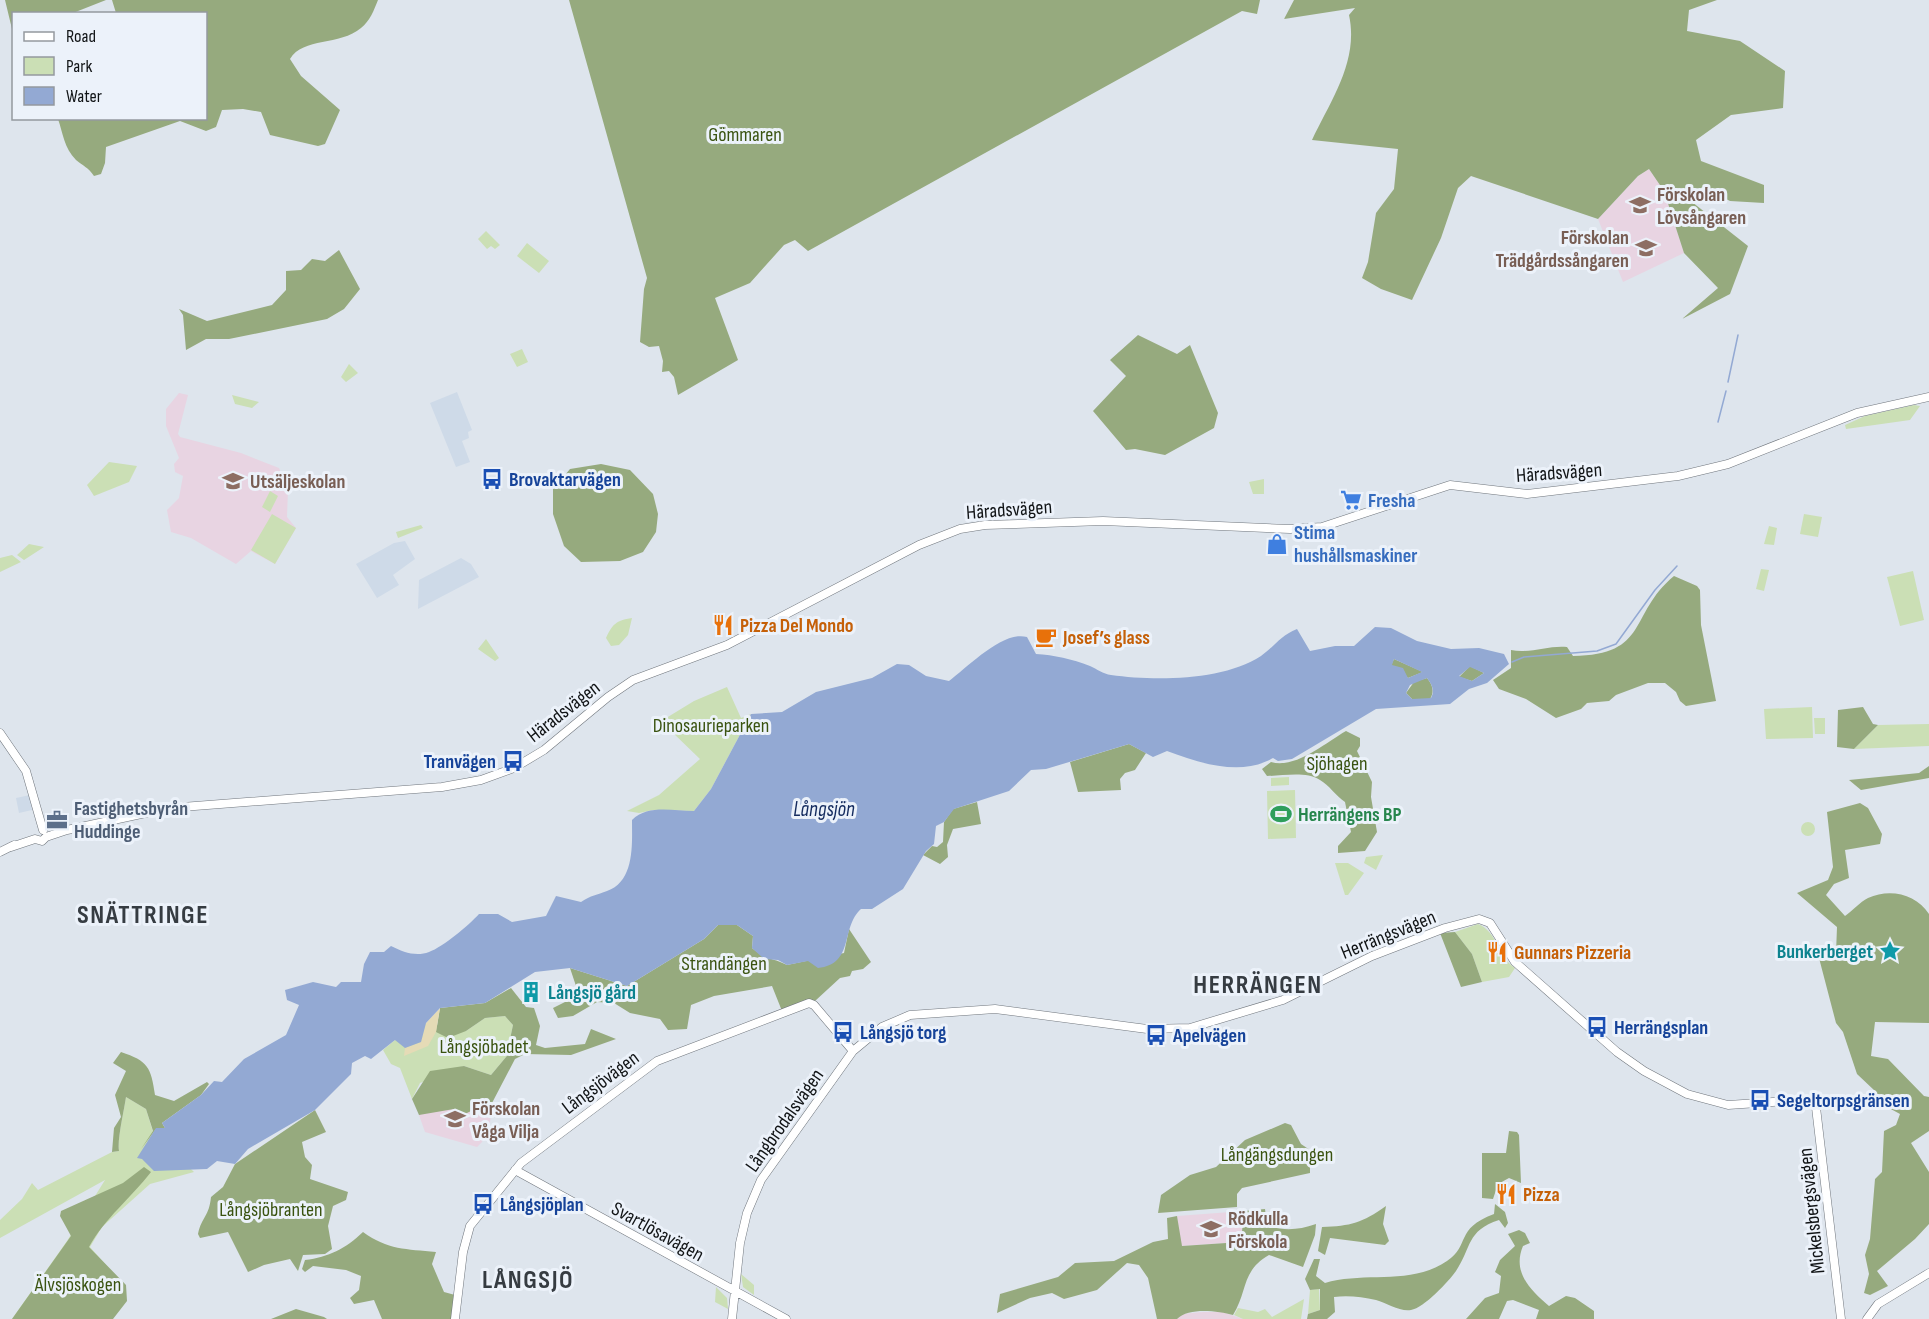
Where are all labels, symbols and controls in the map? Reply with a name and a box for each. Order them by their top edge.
legend [12,12,207,120]
text: Road [66,26,96,47]
text: Park [66,56,92,77]
text: Water [66,86,102,107]
park label: Gömmaren [708,123,782,147]
place label: Förskolan Lövsångaren [1657,183,1746,230]
school or university icon: Förskolan Lövsångaren [1628,193,1652,217]
place label: Förskolan Trädgårdssångaren [1495,226,1629,273]
school or university icon: Förskolan Trädgårdssångaren [1634,236,1658,260]
street label: Häradsvägen [1515,458,1603,488]
bus stop icon: Brovaktarvägen [480,467,504,491]
place label: Brovaktarvägen [509,468,621,492]
school or university icon: Utsäljeskolan [221,469,245,493]
place label: Utsäljeskolan [250,470,345,494]
supermarket icon: Fresha [1339,488,1363,512]
place label: Fresha [1368,489,1415,513]
street label: Häradsvägen [965,495,1053,525]
place label: Stima hushållsmaskiner [1294,521,1417,568]
shop icon: Stima hushållsmaskiner [1265,532,1289,556]
restaurant icon: Pizza Del Mondo [711,613,735,637]
place label: Pizza Del Mondo [740,614,854,638]
cafe icon: Josef’s glass [1034,625,1058,649]
place label: Josef’s glass [1062,626,1150,650]
street label: Häradsvägen [522,676,605,748]
park label: Dinosaurieparken [653,714,769,738]
bus stop icon: Tranvägen [501,749,525,773]
place label: Tranvägen [423,750,496,774]
park label: Sjöhagen [1306,752,1368,776]
place label: Fastighetsbyrån Huddinge [74,797,188,844]
water label: Långsjön [793,797,855,822]
sports icon: Herrängens BP [1269,802,1293,826]
place label: Herrängens BP [1298,803,1401,827]
office icon: Fastighetsbyrån Huddinge [45,808,69,832]
district label: SNÄTTRINGE [77,900,209,931]
street label: Herrängsvägen [1337,905,1439,965]
place icon: Bunkerberget [1878,939,1902,963]
restaurant icon: Gunnars Pizzeria [1485,940,1509,964]
place label: Bunkerberget [1777,940,1873,964]
place label: Gunnars Pizzeria [1514,941,1631,965]
park label: Strandängen [681,952,767,976]
district label: HERRÄNGEN [1193,970,1323,1001]
building icon: Långsjö gård [519,980,543,1004]
place label: Långsjö gård [548,981,636,1005]
bus stop icon: Herrängsplan [1585,1015,1609,1039]
place label: Herrängsplan [1614,1016,1708,1040]
bus stop icon: Långsjö torg [831,1020,855,1044]
place label: Långsjö torg [860,1021,947,1045]
bus stop icon: Apelvägen [1144,1023,1168,1047]
place label: Apelvägen [1172,1024,1246,1048]
park label: Långsjöbadet [439,1035,529,1059]
street label: Långsjövägen [557,1046,644,1120]
street label: Långbrodalsvägen [741,1064,829,1177]
bus stop icon: Segeltorpsgränsen [1748,1088,1772,1112]
place label: Segeltorpsgränsen [1777,1089,1910,1113]
place label: Förskolan Våga Vilja [472,1097,540,1144]
school or university icon: Förskolan Våga Vilja [443,1107,467,1131]
park label: Långängsdungen [1221,1143,1333,1167]
street label: Mickelsbergsvägen [1793,1147,1831,1275]
restaurant icon: Pizza [1494,1182,1518,1206]
place label: Pizza [1523,1183,1560,1207]
bus stop icon: Långsjöplan [471,1192,495,1216]
place label: Långsjöplan [500,1193,584,1217]
street label: Svartlösavägen [607,1197,708,1267]
park label: Långsjöbranten [219,1198,323,1222]
place label: Rödkulla Förskola [1228,1207,1288,1254]
school or university icon: Rödkulla Förskola [1199,1217,1223,1241]
district label: LÅNGSJÖ [482,1265,574,1296]
park label: Älvsjöskogen [34,1273,121,1297]

